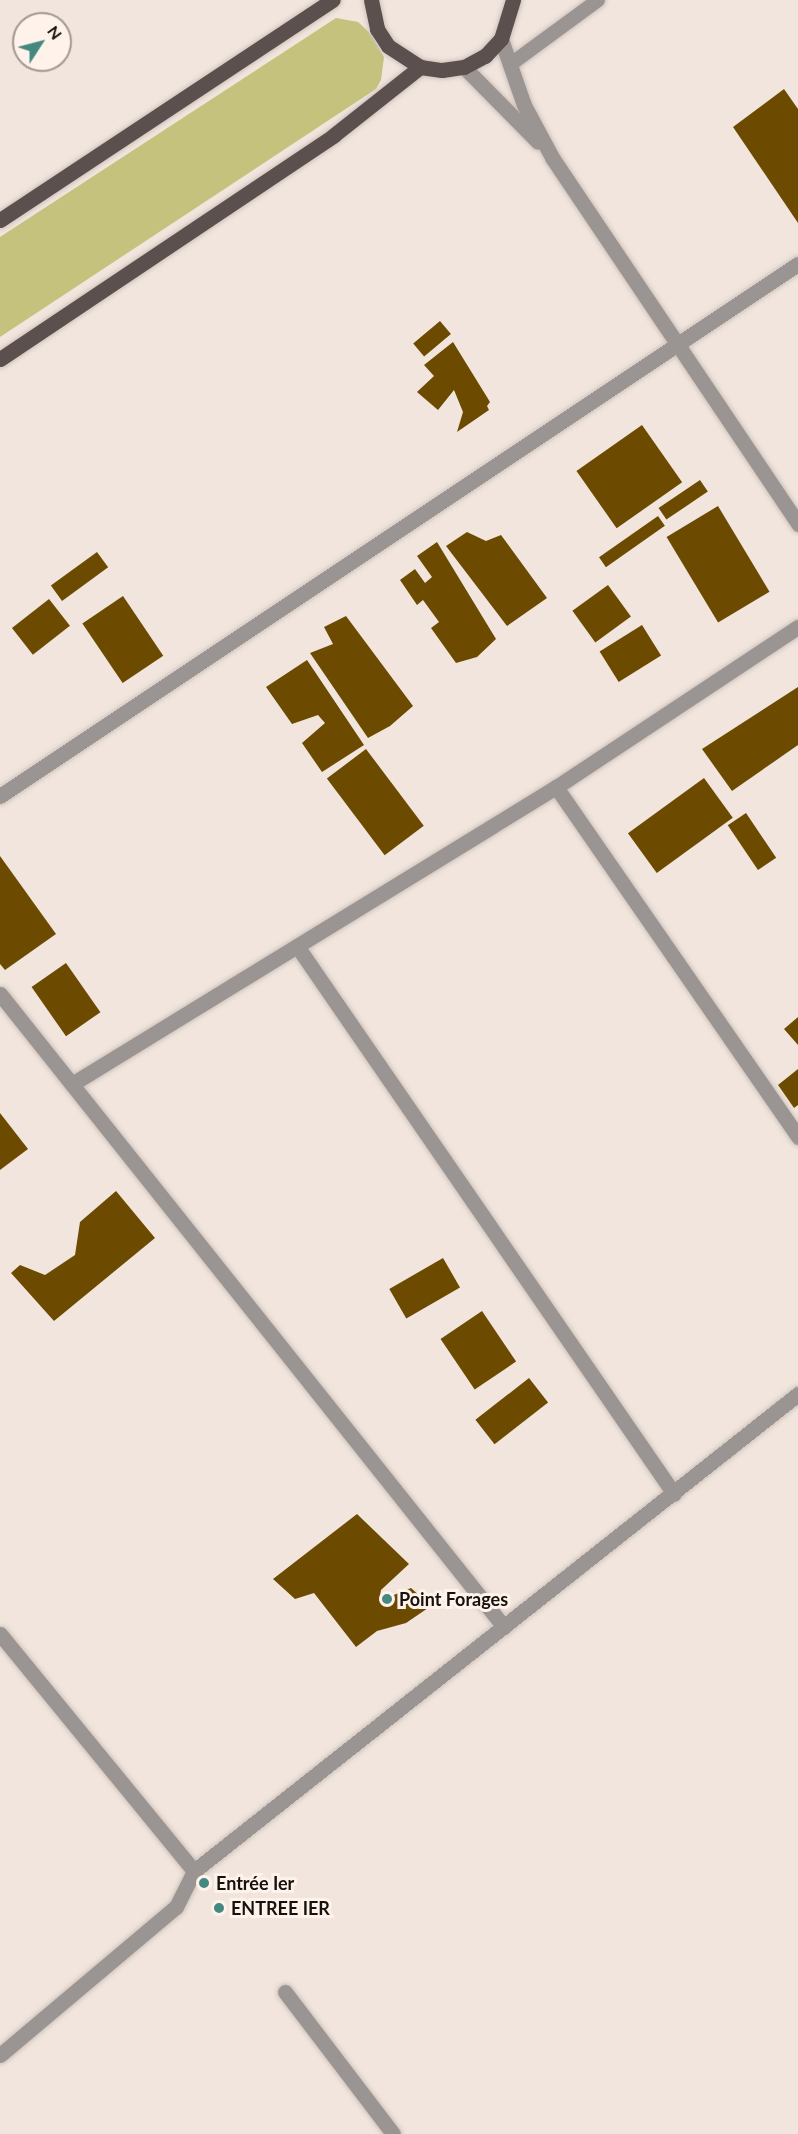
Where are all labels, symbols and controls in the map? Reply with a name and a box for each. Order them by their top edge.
north arrow [12,12,72,72]
text: N [44,22,67,43]
place label: Point Forages [399,1588,508,1610]
marker: Point Forages [380,1592,394,1606]
place label: Entrée Ier [216,1872,294,1894]
marker: Entrée Ier [197,1876,211,1890]
place label: ENTREE IER [231,1897,330,1919]
marker: ENTREE IER [212,1901,226,1915]

